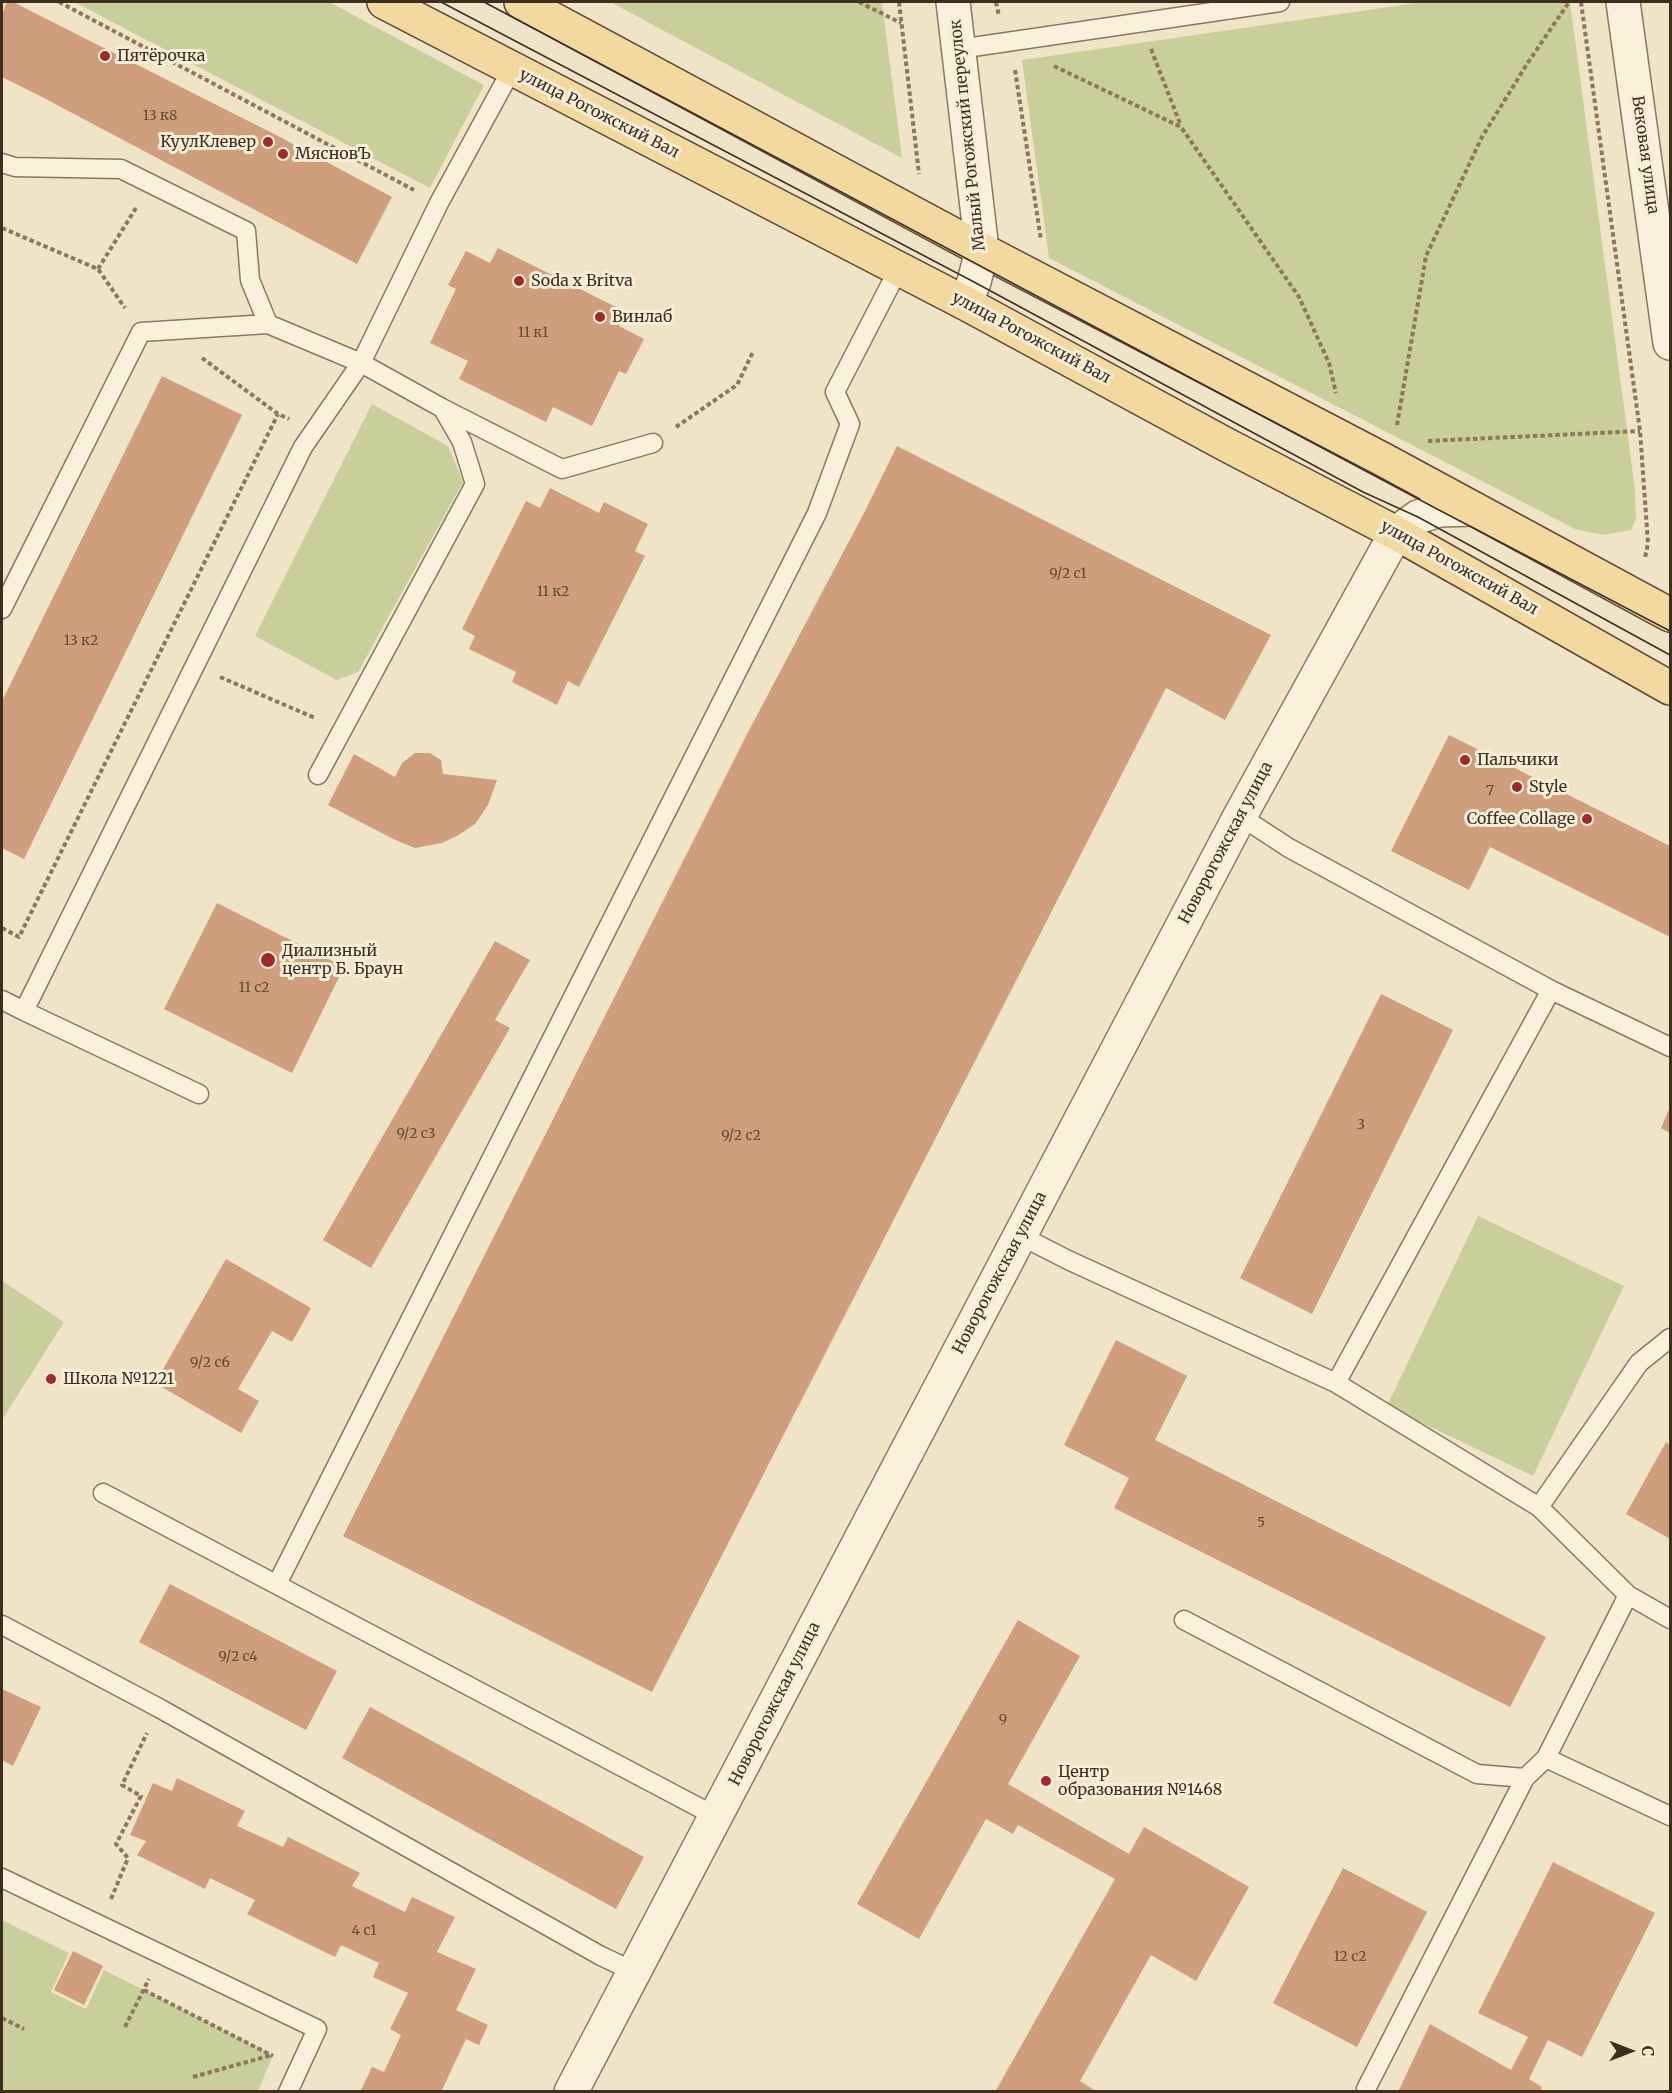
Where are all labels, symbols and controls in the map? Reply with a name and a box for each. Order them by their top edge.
street label: Малый Рогожский переулок [946,18,990,252]
place label: Пятёрочка [117,46,205,66]
marker: Пятёрочка [98,49,112,63]
street label: улица Рогожский Вал [516,65,682,163]
street label: Вековая улица [1627,95,1663,215]
house number: 13 к8 [143,108,177,124]
place label: КуулКлевер [160,132,256,152]
marker: КуулКлевер [261,135,275,149]
place label: МясновЪ [295,144,371,164]
marker: МясновЪ [276,147,290,161]
place label: Soda x Britva [531,271,633,291]
marker: Soda x Britva [512,274,526,288]
street label: улица Рогожский Вал [948,288,1114,388]
place label: Винлаб [612,307,672,327]
marker: Винлаб [593,310,607,324]
house number: 11 к1 [518,325,548,341]
street label: улица Рогожский Вал [1377,517,1541,619]
house number: 9/2 с1 [1049,566,1087,582]
house number: 11 к2 [537,584,569,600]
house number: 13 к2 [64,633,98,649]
place label: Пальчики [1477,750,1559,770]
marker: Пальчики [1458,753,1472,767]
street label: Новорогожская улица [1175,759,1277,927]
place label: Style [1529,777,1567,797]
marker: Style [1510,780,1524,794]
house number: 7 [1486,783,1494,799]
place label: Coffee Collage [1467,809,1575,829]
marker: Coffee Collage [1580,812,1594,826]
place label: Диализный центр Б. Браун [282,941,403,979]
marker: Диализный центр Б. Браун [259,951,277,969]
house number: 11 с2 [239,980,269,996]
house number: 3 [1357,1117,1365,1133]
house number: 9/2 с3 [396,1126,436,1142]
house number: 9/2 с2 [721,1128,761,1144]
street label: Новорогожская улица [949,1189,1051,1357]
house number: 9/2 с6 [190,1355,230,1371]
place label: Школа №1221 [63,1369,174,1389]
marker: Школа №1221 [44,1372,58,1386]
house number: 5 [1257,1515,1265,1531]
street label: Новорогожская улица [725,1619,825,1789]
house number: 9/2 с4 [218,1649,258,1665]
house number: 9 [999,1712,1007,1728]
place label: Центр образования №1468 [1058,1762,1222,1800]
marker: Центр образования №1468 [1039,1774,1053,1788]
house number: 4 с1 [351,1923,377,1939]
house number: 12 с2 [1333,1949,1367,1965]
north arrow [1600,2021,1660,2081]
text: С [1638,2046,1658,2056]

